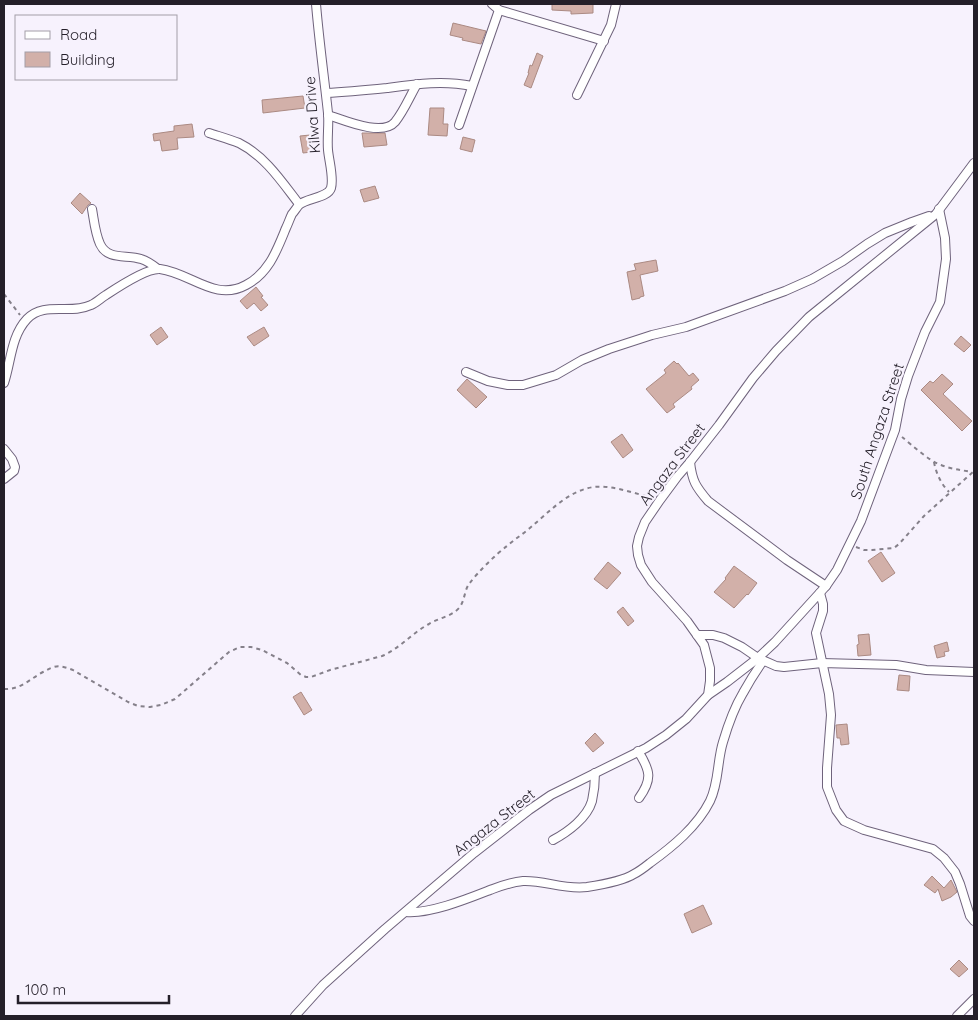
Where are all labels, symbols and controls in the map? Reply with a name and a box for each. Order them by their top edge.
legend [15,15,178,80]
text: Road [60,25,97,44]
text: Building [60,50,115,69]
street label: Kilwa Drive [300,76,324,154]
street label: South Angaza Street [846,361,908,501]
street label: Angaza Street [635,419,709,509]
street label: Angaza Street [449,784,539,860]
scale bar [18,972,169,1004]
text: 100 m [25,980,66,999]

